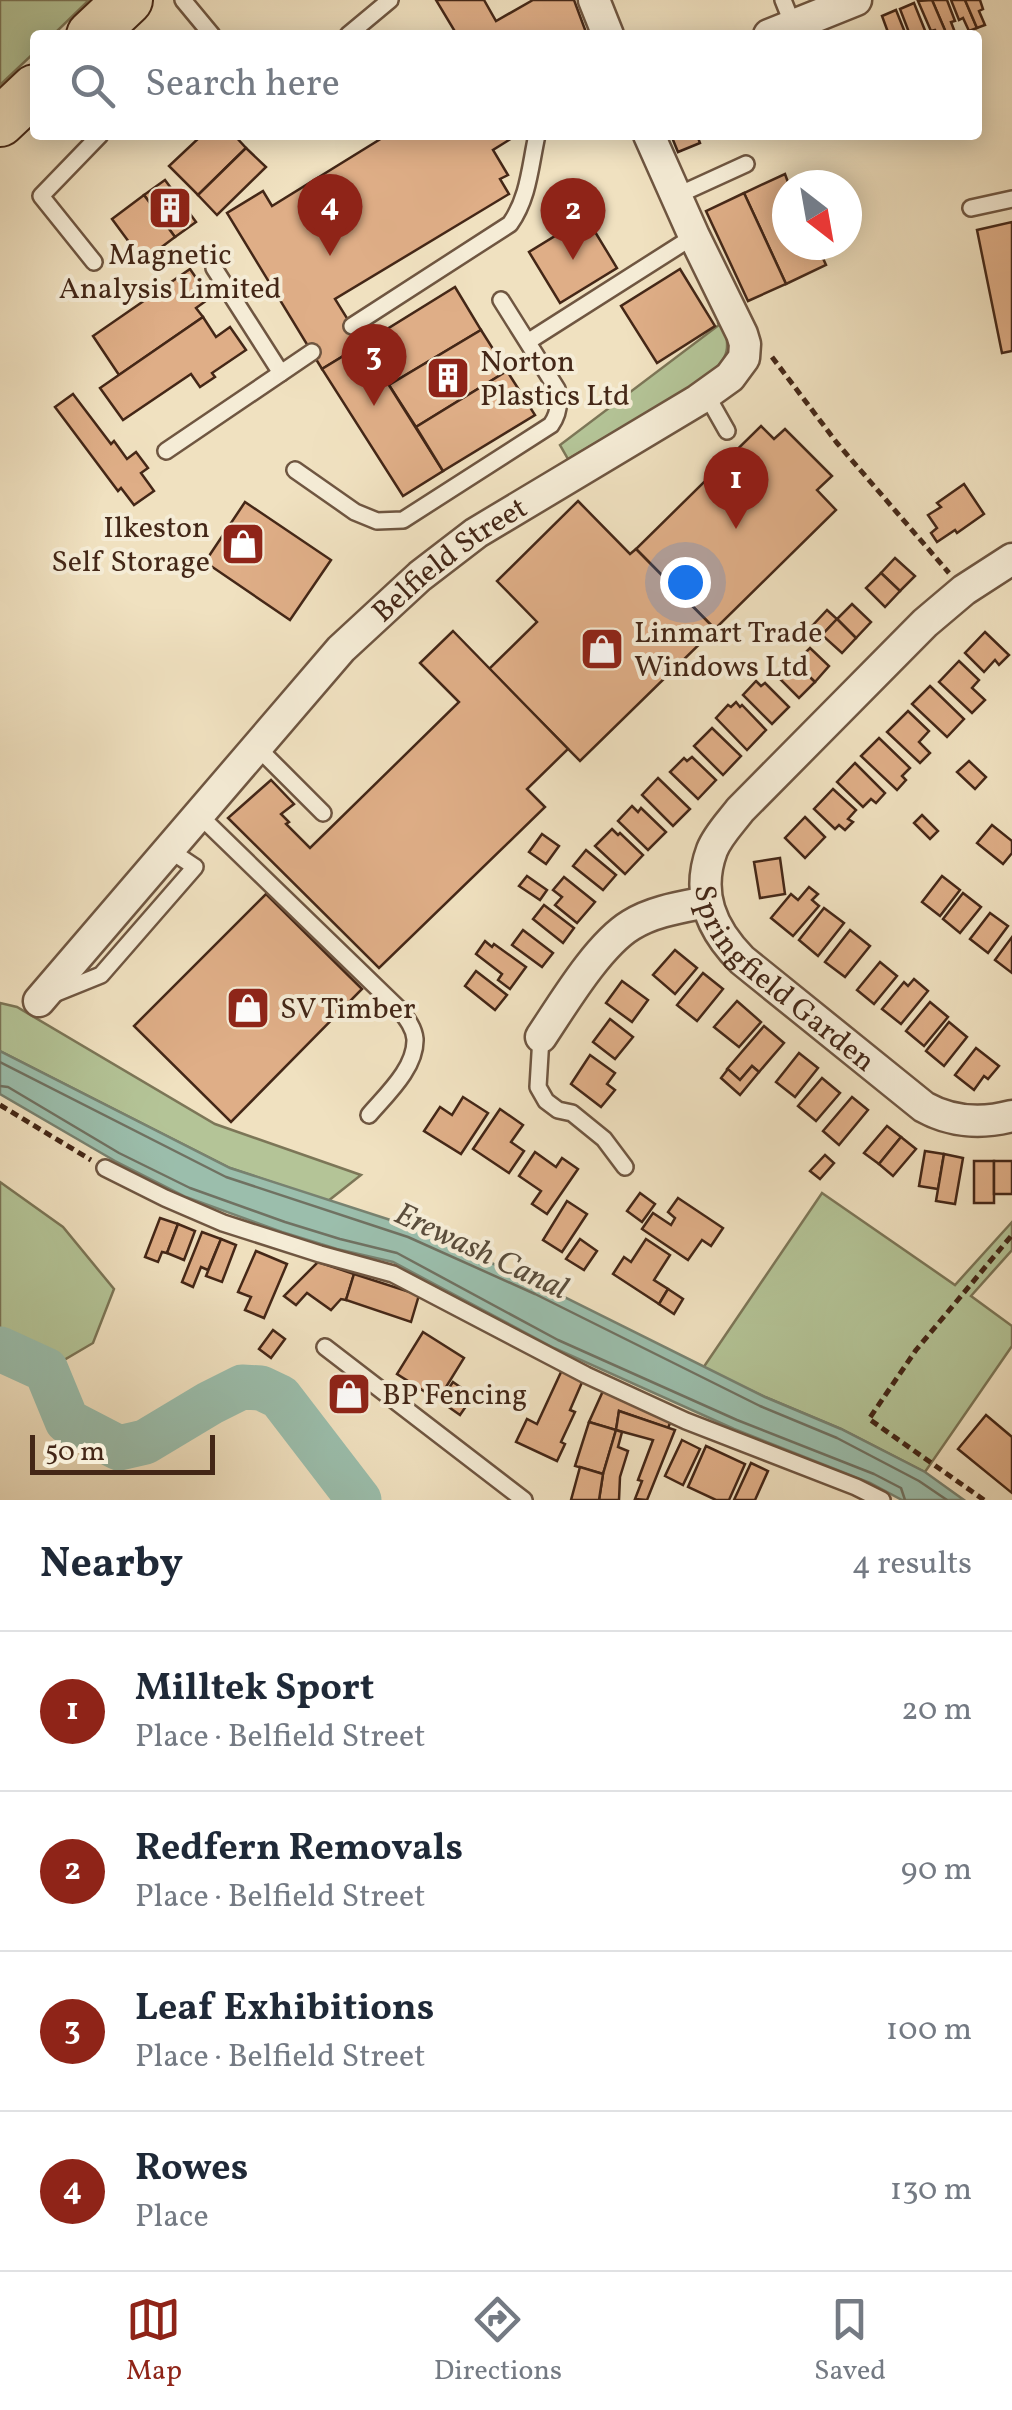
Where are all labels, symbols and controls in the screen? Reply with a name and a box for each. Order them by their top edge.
search box [30,30,982,140]
icon: search [65,58,120,113]
text: Search here [145,59,340,112]
north arrow [772,170,862,260]
pin: 4 [298,174,362,256]
pin: 2 [540,178,606,260]
building icon: Magnetic Analysis Limited [147,185,193,231]
place label: Magnetic Analysis Limited [59,235,281,311]
pin: 3 [342,324,406,406]
place label: Norton Plastics Ltd [480,342,630,418]
building icon: Norton Plastics Ltd [425,355,471,401]
pin: 1 [704,446,768,529]
street label: Belfield Street [364,488,536,633]
place label: Ilkeston Self Storage [51,508,210,584]
shop icon: Ilkeston Self Storage [220,521,266,567]
your location [660,557,711,608]
place label: Linmart Trade Windows Ltd [634,613,822,689]
shop icon: Linmart Trade Windows Ltd [579,626,625,672]
street label: Springfield Garden [682,883,883,1083]
shop icon: SV Timber [225,985,271,1031]
place label: SV Timber [280,989,416,1031]
water label: Erewash Canal [387,1193,575,1312]
shop icon: BP Fencing [326,1371,372,1417]
place label: BP Fencing [382,1375,527,1417]
scale bar [30,1430,215,1474]
text: 50 m [45,1433,105,1472]
text: Nearby [40,1536,183,1595]
text: 4 results [852,1543,972,1587]
text: Milltek Sport [135,1663,374,1716]
text: 1 [66,1689,79,1733]
text: 20 m [901,1689,972,1733]
text: Place · Belfield Street [135,1716,425,1760]
text: Redfern Removals [135,1823,463,1876]
text: 2 [64,1849,81,1893]
text: 90 m [901,1849,972,1893]
text: Place · Belfield Street [135,1876,425,1920]
text: Leaf Exhibitions [135,1983,434,2036]
text: 3 [64,2009,81,2053]
text: 100 m [886,2009,972,2053]
text: Place · Belfield Street [135,2036,425,2080]
text: Rowes [135,2143,248,2196]
text: 4 [63,2169,82,2213]
text: 130 m [890,2169,972,2213]
text: Place [135,2196,209,2240]
tab: Map [126,2292,182,2391]
tab: Directions [434,2292,562,2391]
tab: Saved [814,2292,886,2391]

